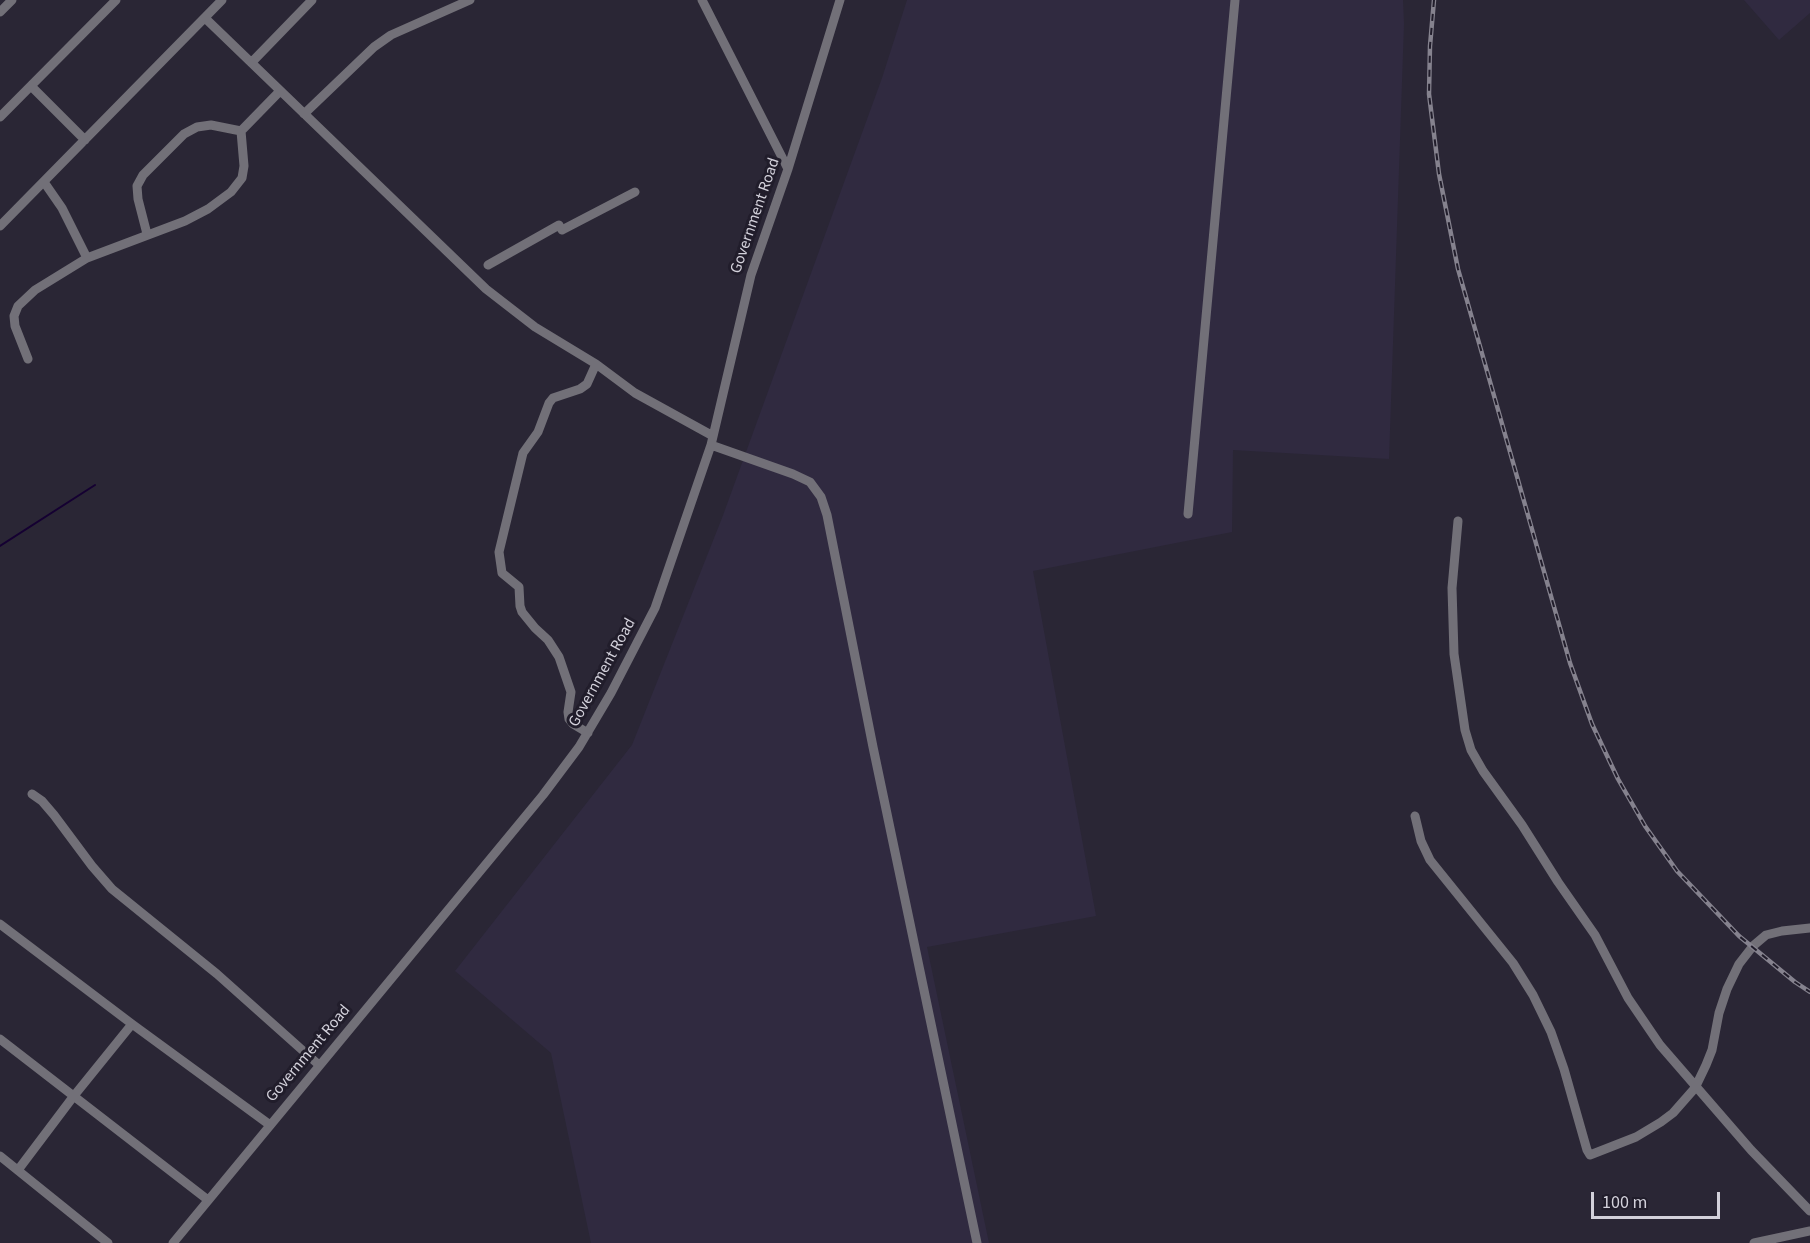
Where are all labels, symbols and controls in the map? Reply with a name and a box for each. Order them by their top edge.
street label: Government Road [727,156,785,276]
street label: Government Road [565,615,641,731]
street label: Government Road [263,1001,355,1107]
scale bar [1594,1180,1723,1218]
text: 100 m [1602,1190,1647,1215]

